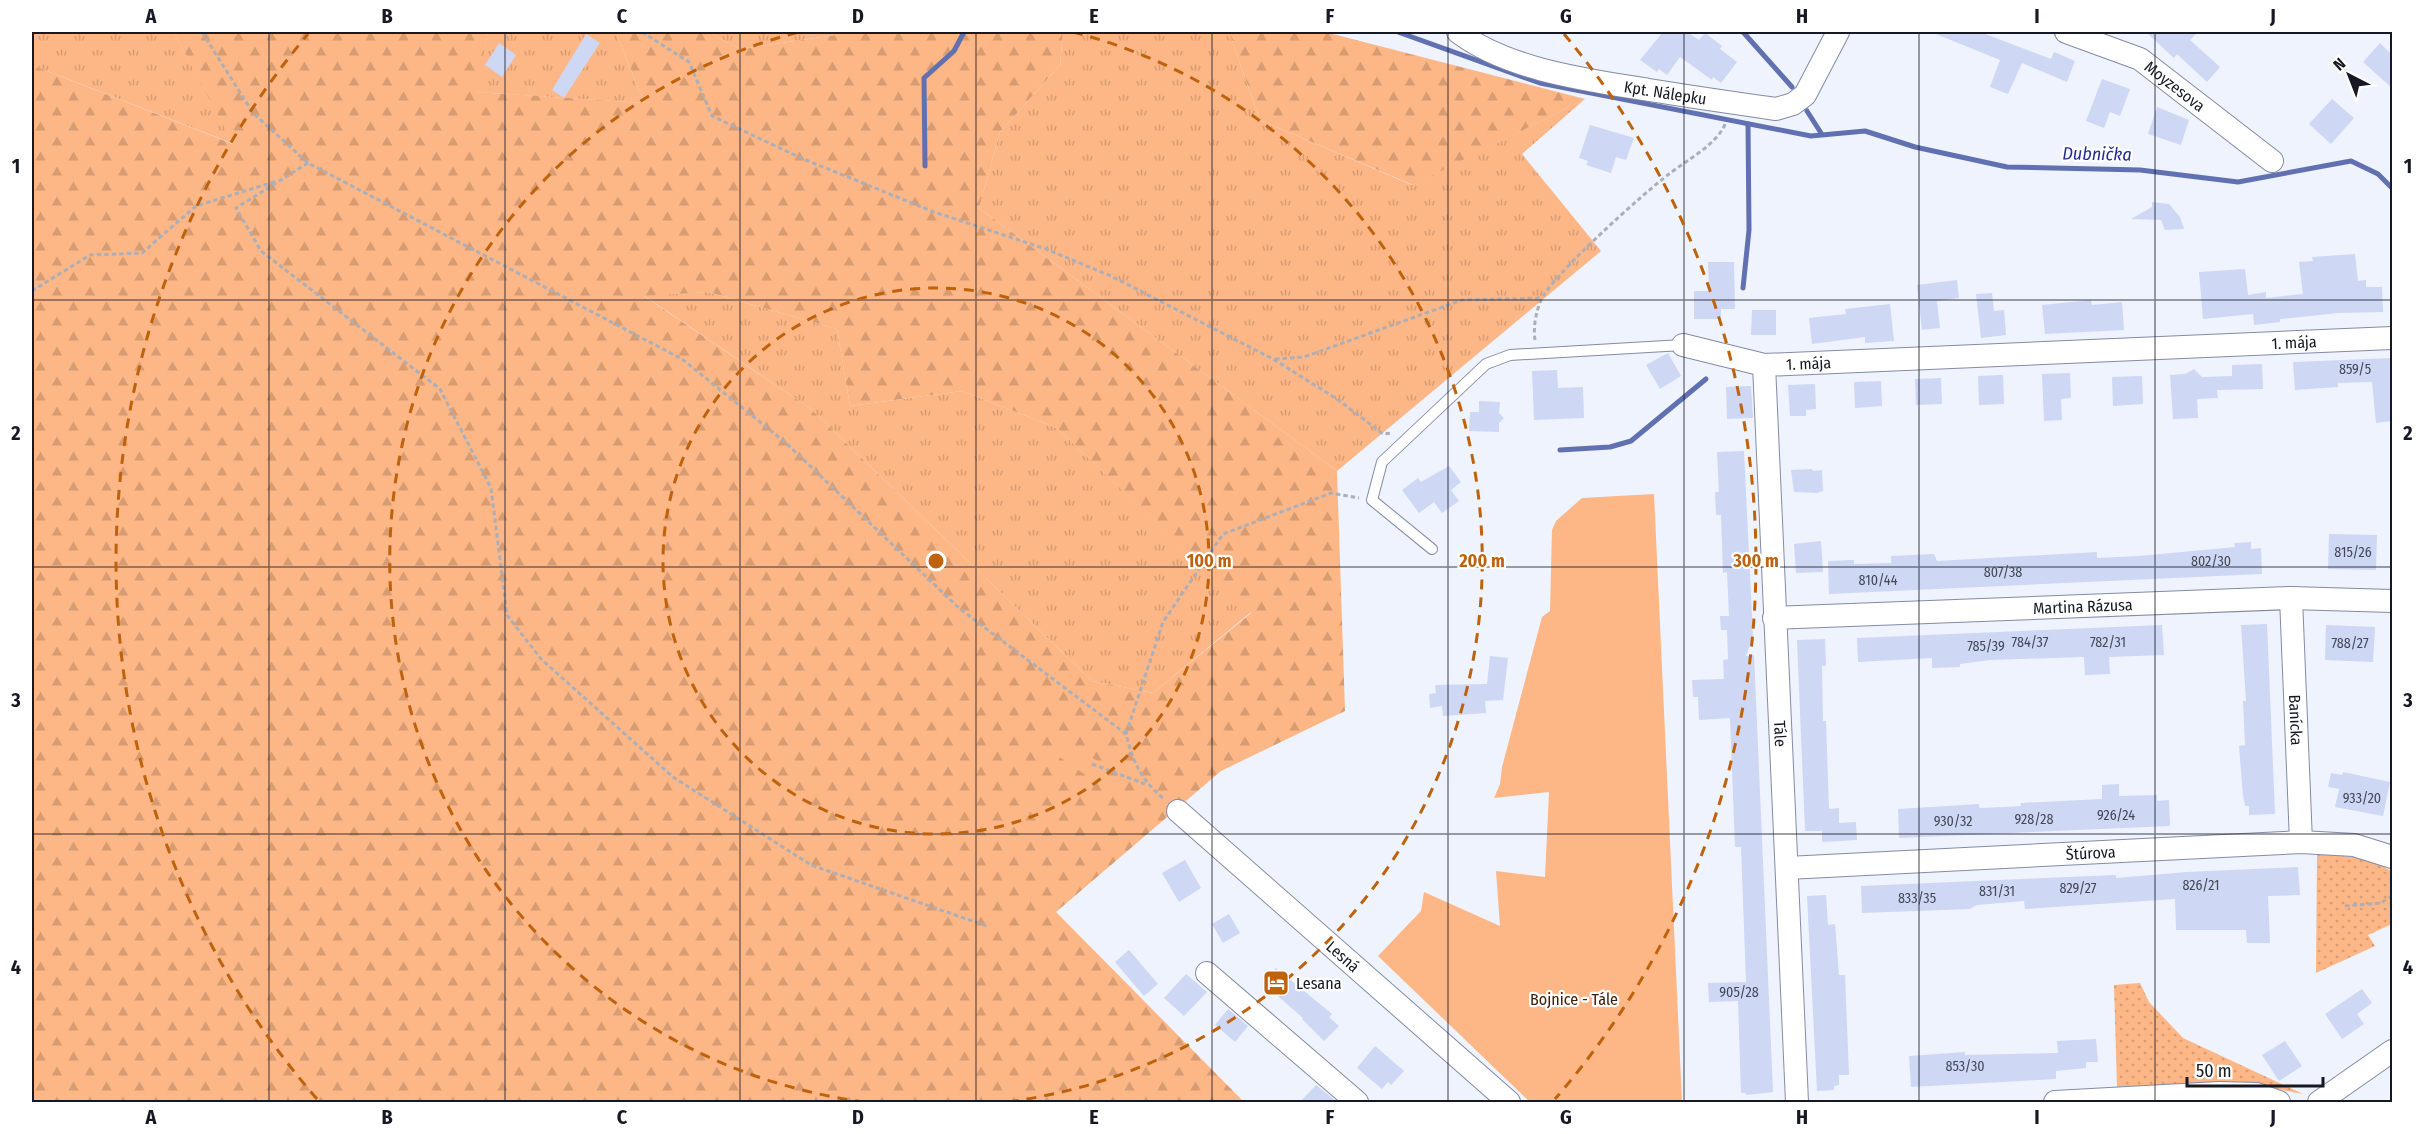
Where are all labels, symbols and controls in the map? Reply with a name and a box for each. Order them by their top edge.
text: A [145,4,158,28]
text: B [381,4,393,28]
text: C [617,4,628,28]
text: D [852,4,864,28]
text: E [1089,4,1099,28]
text: F [1326,4,1335,28]
text: G [1560,4,1572,28]
text: H [1796,4,1808,28]
text: I [2034,4,2040,28]
text: J [2269,4,2276,28]
north arrow [2319,45,2379,105]
text: N [2329,54,2349,74]
street label: Moyzesova [2141,57,2209,115]
street label: Kpt. Nálepku [1623,77,1708,108]
water label: Dubnička [2062,142,2132,166]
text: 1 [12,154,20,178]
text: 1 [2404,154,2412,178]
street label: 1. mája [2271,332,2317,353]
street label: 1. mája [1785,353,1832,374]
house number: 859/5 [2339,361,2371,378]
text: 2 [10,421,21,445]
text: 2 [2402,421,2413,445]
house number: 815/26 [2334,544,2372,561]
text: 100 m [1187,550,1231,572]
text: 200 m [1458,550,1505,572]
text: 300 m [1732,550,1779,572]
centre of rings [926,551,946,571]
house number: 802/30 [2191,553,2231,570]
house number: 807/38 [1984,564,2022,581]
house number: 810/44 [1859,572,1898,589]
street label: Martina Rázusa [2033,595,2133,617]
house number: 784/37 [2012,634,2049,651]
house number: 782/31 [2090,634,2126,651]
house number: 788/27 [2331,635,2369,652]
house number: 785/39 [1967,638,2005,655]
text: 3 [10,688,21,712]
text: 3 [2402,688,2413,712]
street label: Banícka [2285,694,2307,746]
street label: Tále [1770,720,1791,747]
house number: 933/20 [2343,790,2381,807]
house number: 926/24 [2097,807,2135,824]
house number: 928/28 [2015,811,2053,828]
house number: 930/32 [1934,813,1972,830]
street label: Štúrova [2065,842,2116,863]
house number: 826/21 [2182,877,2220,894]
house number: 829/27 [2060,880,2097,897]
house number: 831/31 [1979,883,2015,900]
house number: 833/35 [1898,890,1936,907]
street label: Lesná [1323,937,1364,976]
text: 4 [11,955,21,979]
text: 4 [2403,955,2413,979]
hotel icon: Lesana [1261,968,1291,998]
place label: Lesana [1296,974,1342,993]
house number: 905/28 [1719,984,1759,1001]
park label: Bojnice - Tále [1530,990,1618,1009]
scale bar [2187,1050,2324,1088]
house number: 853/30 [1945,1058,1985,1075]
text: 50 m [2196,1060,2232,1082]
text: A [145,1105,158,1129]
text: B [381,1105,393,1129]
text: C [617,1105,628,1129]
text: D [852,1105,864,1129]
text: E [1089,1105,1099,1129]
text: F [1326,1105,1335,1129]
text: G [1560,1105,1572,1129]
text: H [1796,1105,1808,1129]
text: I [2034,1105,2040,1129]
text: J [2269,1105,2276,1129]

